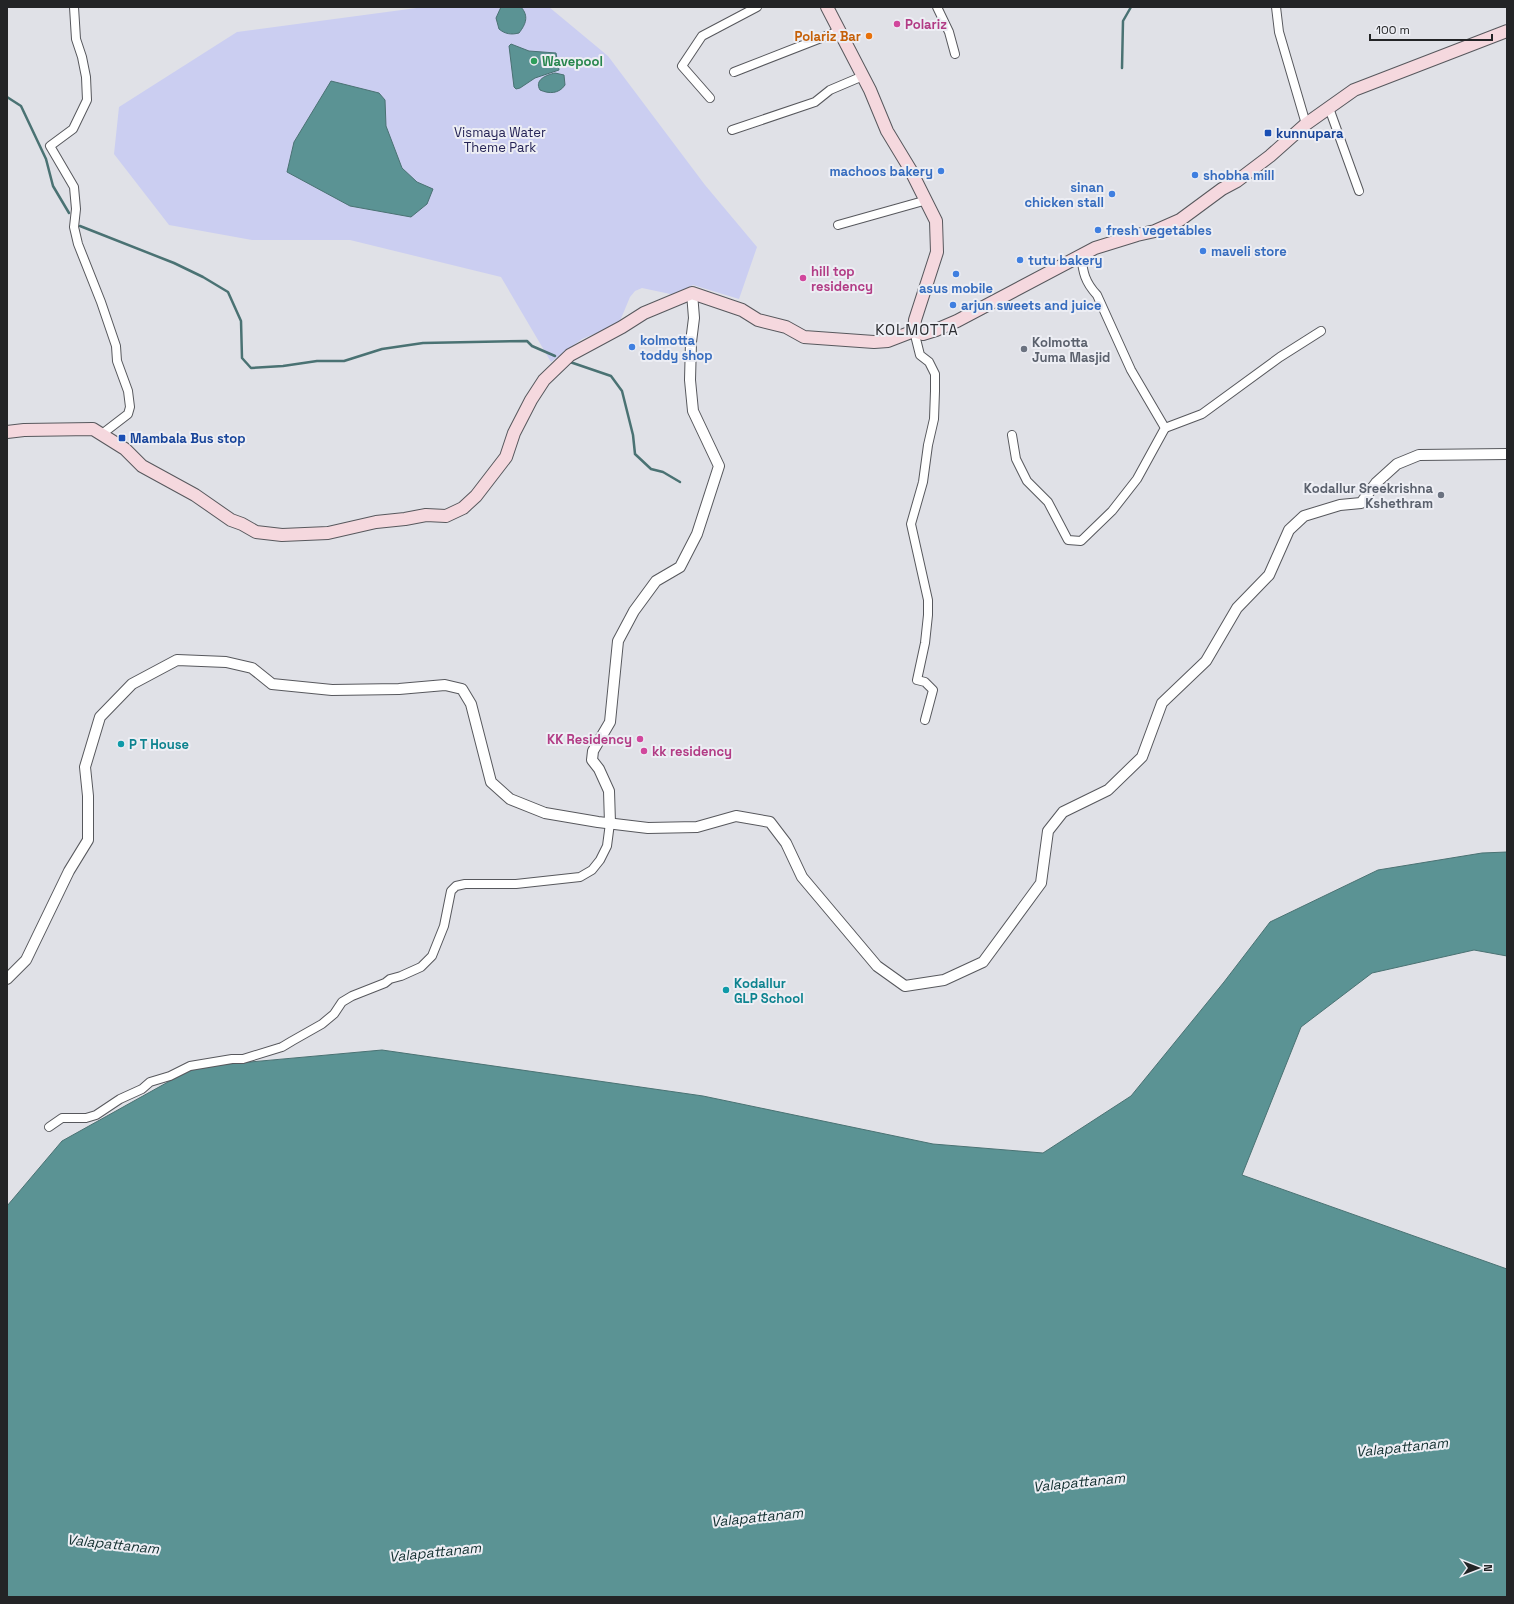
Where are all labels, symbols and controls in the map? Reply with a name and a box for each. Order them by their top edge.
place label: Polariz [905,16,947,33]
scale bar [1370,16,1492,42]
marker: Polariz [892,19,902,29]
text: 100 m [1376,22,1410,38]
place label: Polariz Bar [794,28,861,45]
marker: Polariz Bar [864,31,874,41]
place label: Wavepool [542,53,603,70]
marker: Wavepool [529,56,539,66]
park label: Vismaya Water Theme Park [454,124,546,156]
place label: kunnupara [1276,125,1344,142]
marker: kunnupara [1263,128,1273,138]
place label: machoos bakery [829,163,933,180]
marker: machoos bakery [936,166,946,176]
place label: shobha mill [1203,167,1274,184]
marker: shobha mill [1190,170,1200,180]
place label: sinan chicken stall [1025,179,1104,211]
marker: sinan chicken stall [1107,189,1117,199]
place label: fresh vegetables [1106,222,1212,239]
marker: fresh vegetables [1093,225,1103,235]
place label: maveli store [1211,243,1287,260]
marker: maveli store [1198,246,1208,256]
place label: tutu bakery [1028,252,1103,269]
marker: tutu bakery [1015,255,1025,265]
place label: hill top residency [811,263,873,295]
marker: asus mobile [951,269,961,279]
marker: hill top residency [798,273,808,283]
place label: asus mobile [919,280,993,297]
place label: arjun sweets and juice [961,297,1101,314]
marker: arjun sweets and juice [948,300,958,310]
district label: KOLMOTTA [875,320,959,339]
place label: kolmotta toddy shop [640,332,713,364]
place label: Kolmotta Juma Masjid [1032,334,1110,366]
marker: kolmotta toddy shop [627,342,637,352]
marker: Kolmotta Juma Masjid [1019,344,1029,354]
place label: Mambala Bus stop [130,430,246,447]
marker: Mambala Bus stop [117,433,127,443]
place label: Kodallur Sreekrishna Kshethram [1304,480,1433,512]
marker: Kodallur Sreekrishna Kshethram [1436,490,1446,500]
place label: KK Residency [547,731,632,748]
marker: KK Residency [635,734,645,744]
place label: P T House [129,736,189,753]
marker: P T House [116,739,126,749]
place label: kk residency [652,743,732,760]
marker: kk residency [639,746,649,756]
place label: Kodallur GLP School [734,975,804,1007]
marker: Kodallur GLP School [721,985,731,995]
water label: Valapattanam [1355,1433,1450,1461]
water label: Valapattanam [1032,1468,1127,1496]
water label: Valapattanam [710,1503,805,1531]
water label: Valapattanam [66,1530,161,1558]
water label: Valapattanam [388,1538,483,1566]
north arrow [1458,1548,1498,1588]
text: N [1481,1564,1495,1572]

